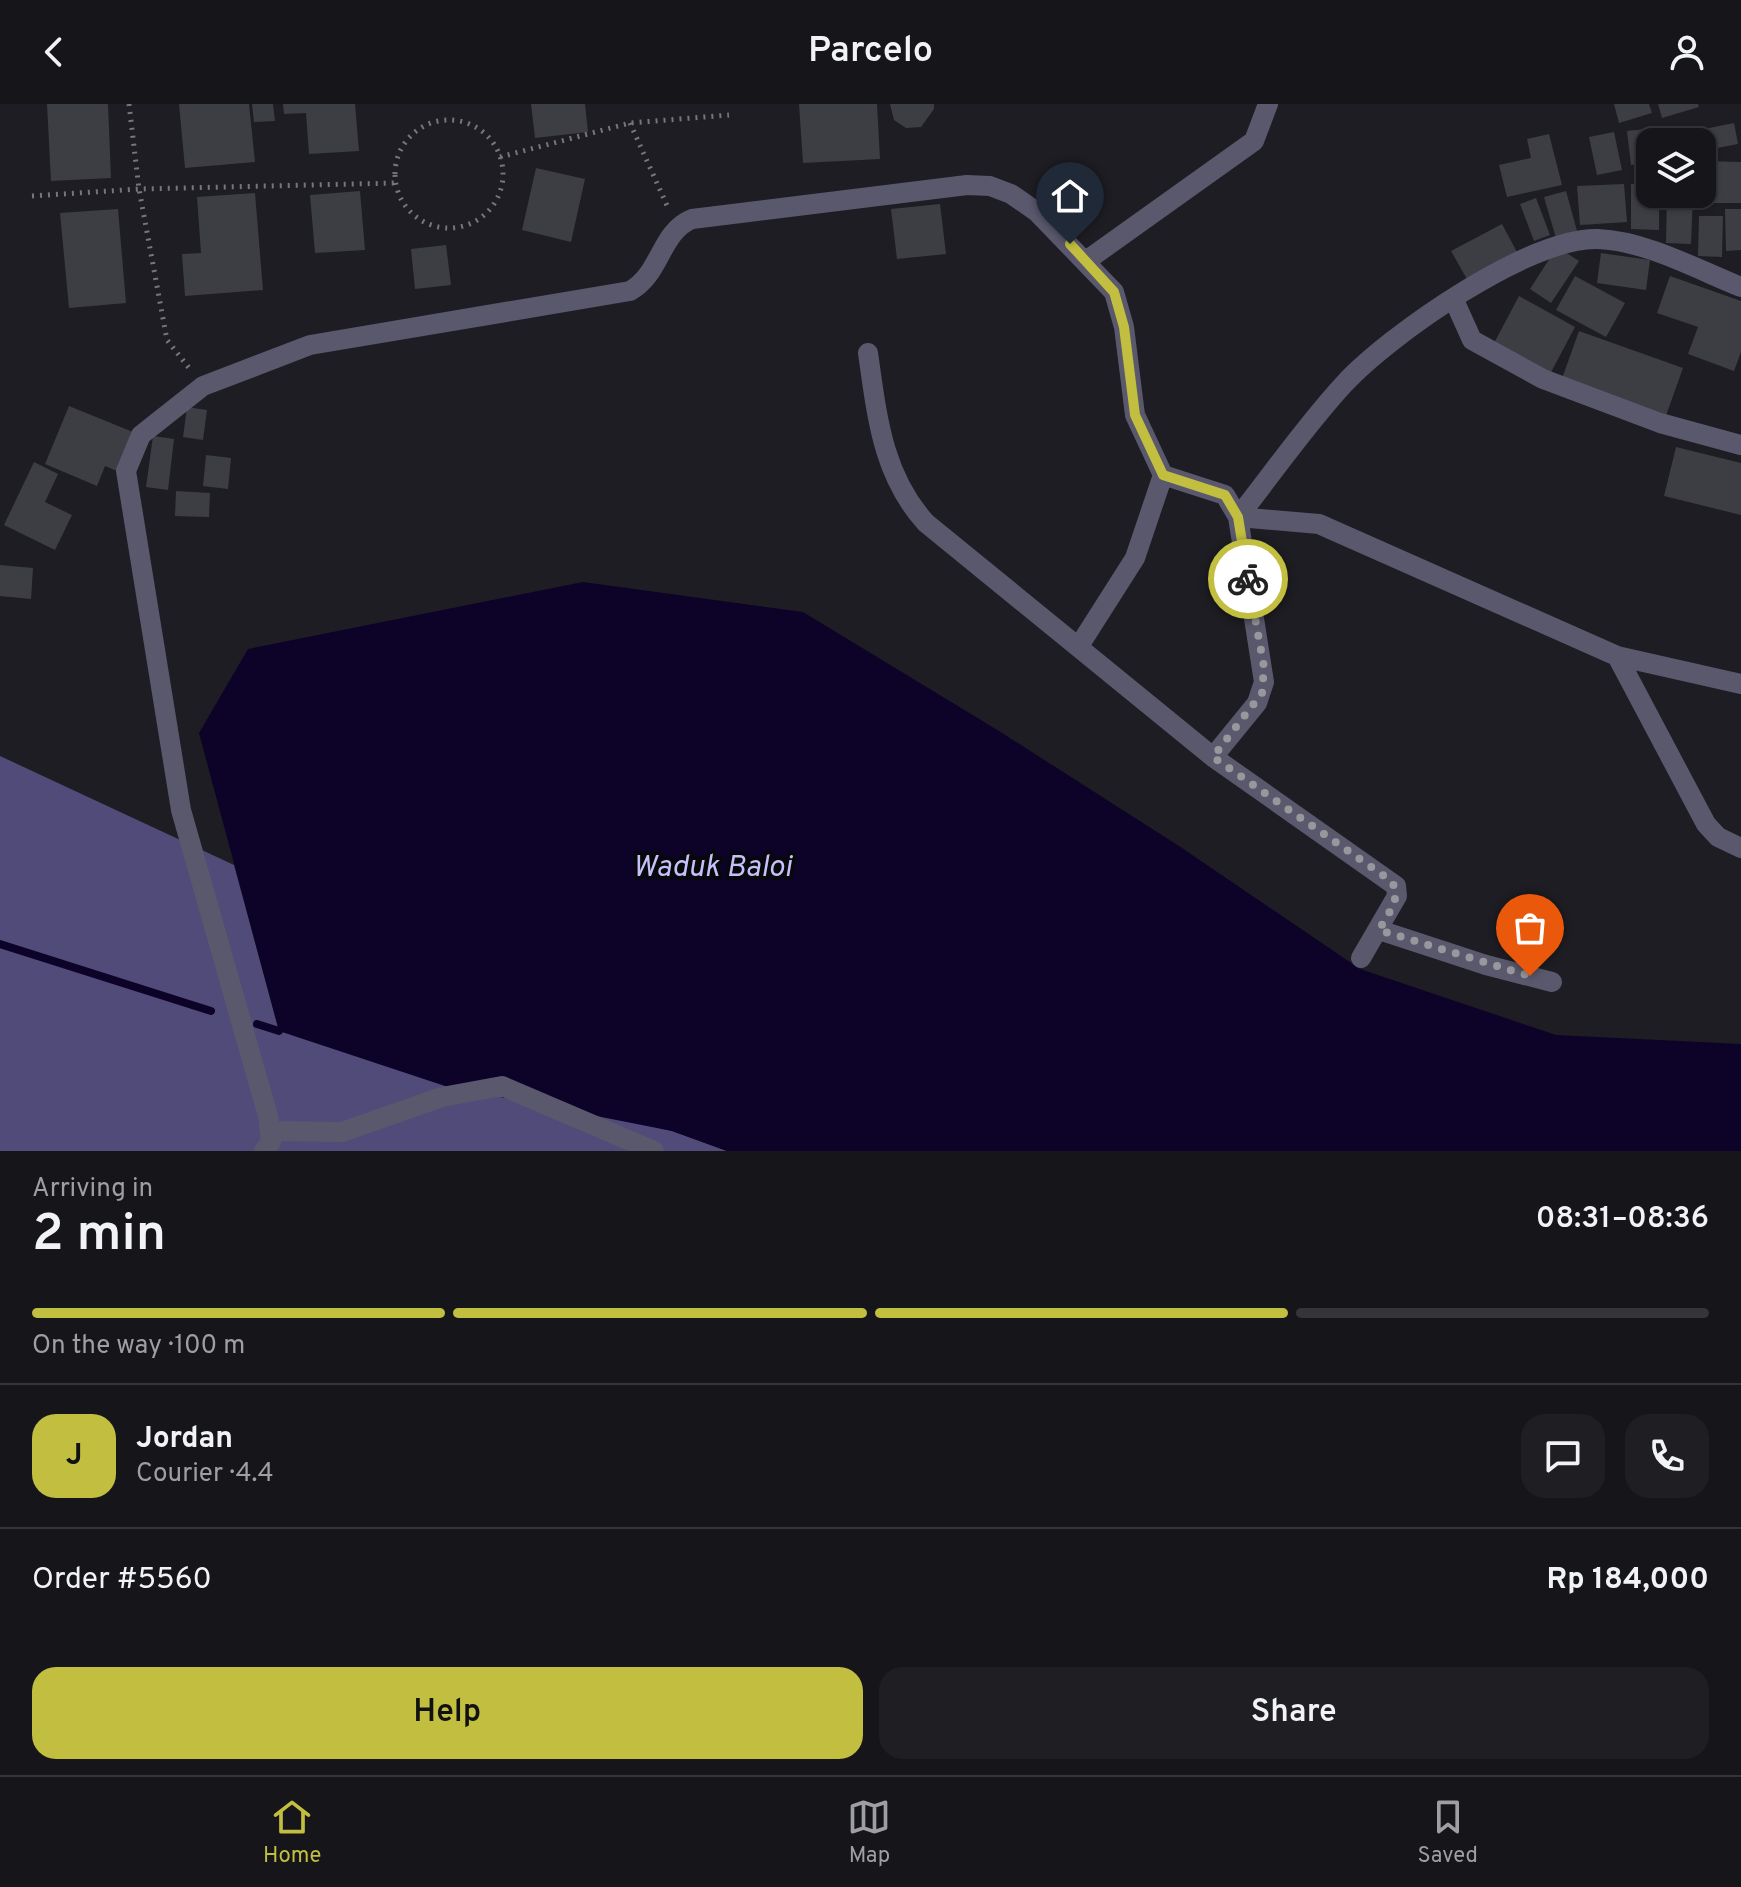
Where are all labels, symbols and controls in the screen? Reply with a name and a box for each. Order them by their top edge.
text: Parcelo [808,29,933,75]
icon: back [32,30,76,74]
icon: person [1665,30,1709,74]
map controls [1636,128,1716,208]
button: layers [1636,128,1716,208]
pin [1036,162,1104,244]
icon: home [1048,174,1092,218]
courier [1208,539,1288,619]
icon: bike [1226,557,1270,601]
water label: Waduk Baloi [632,850,793,887]
pin [1496,894,1564,976]
icon: bag [1508,906,1552,950]
text: Arriving in [32,1173,153,1206]
text: 08:31–08:36 [1536,1201,1709,1238]
text: 2 min [32,1203,166,1269]
text: On the way · 100 m [32,1330,245,1363]
button: chat [1521,1414,1605,1498]
button: phone [1625,1414,1709,1498]
text: Jordan [136,1421,233,1458]
text: J [66,1438,82,1475]
text: Courier · 4.4 [136,1458,274,1491]
text: Order #5560 [32,1562,212,1599]
text: Rp 184,000 [1547,1562,1709,1599]
button: Help [32,1667,863,1759]
button: Share [879,1667,1709,1759]
tab: Home [263,1795,321,1870]
tab: Map [847,1795,891,1870]
tab: Saved [1418,1795,1478,1870]

